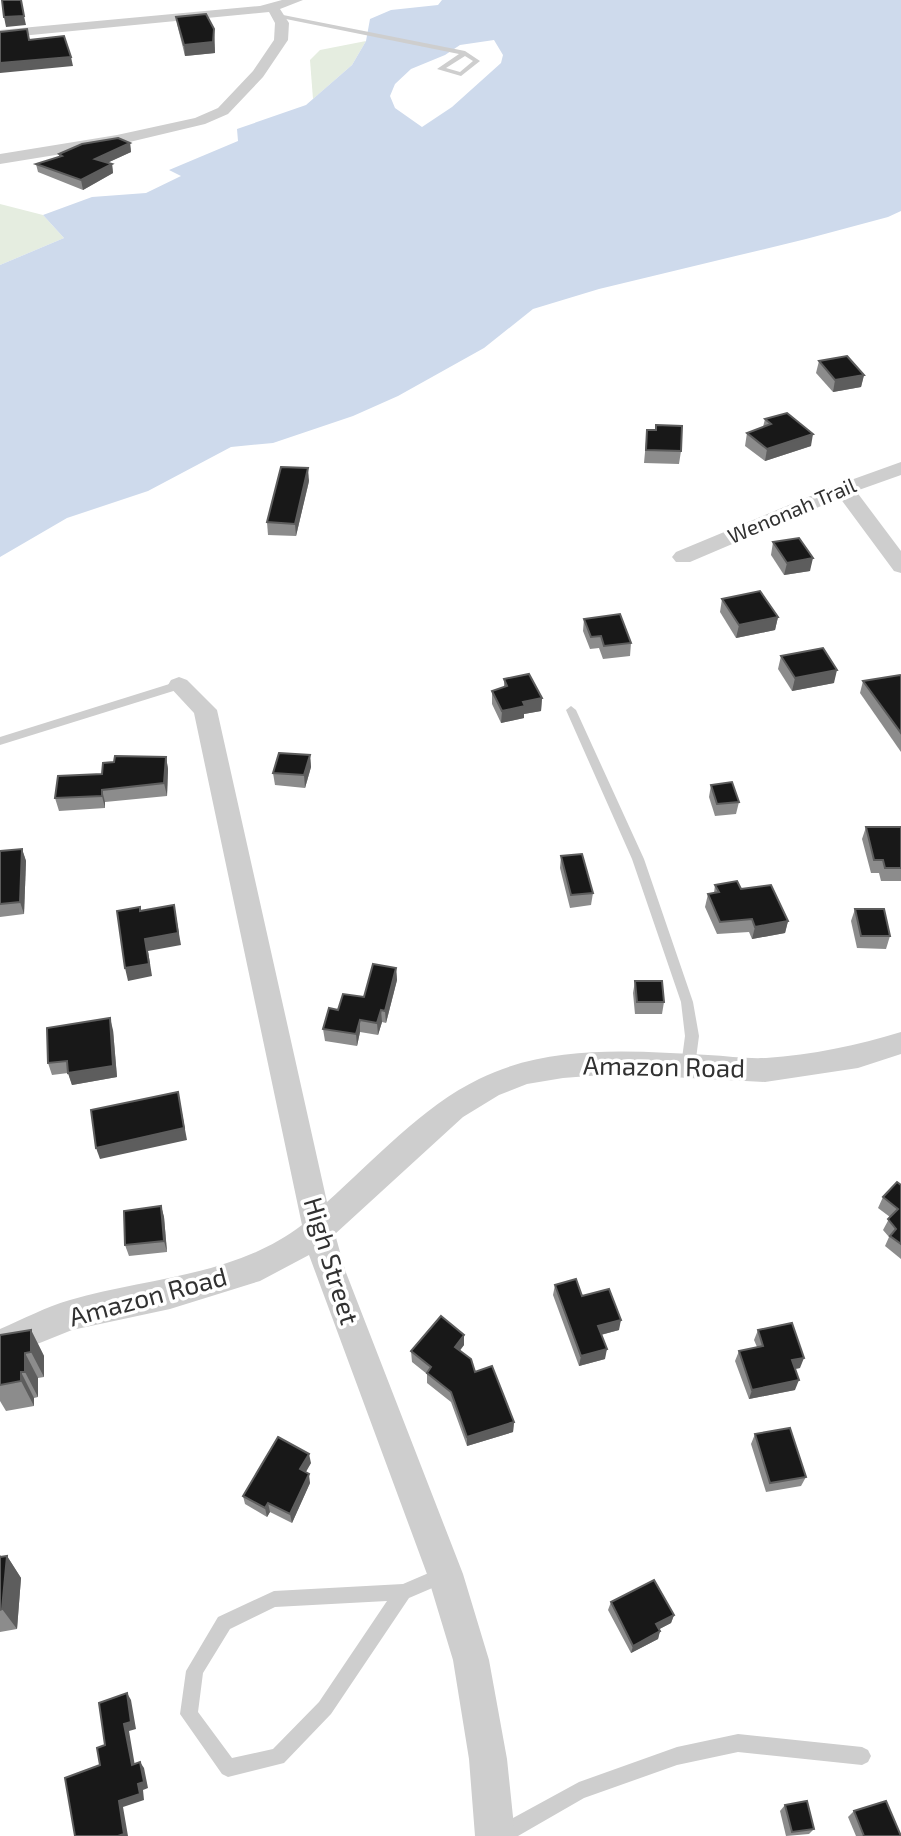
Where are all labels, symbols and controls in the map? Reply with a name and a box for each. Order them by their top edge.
street label: Wenonah Trail [724,471,860,548]
street label: Amazon Road [583,1049,745,1082]
street label: High Street [298,1193,367,1328]
street label: Amazon Road [65,1260,230,1331]

